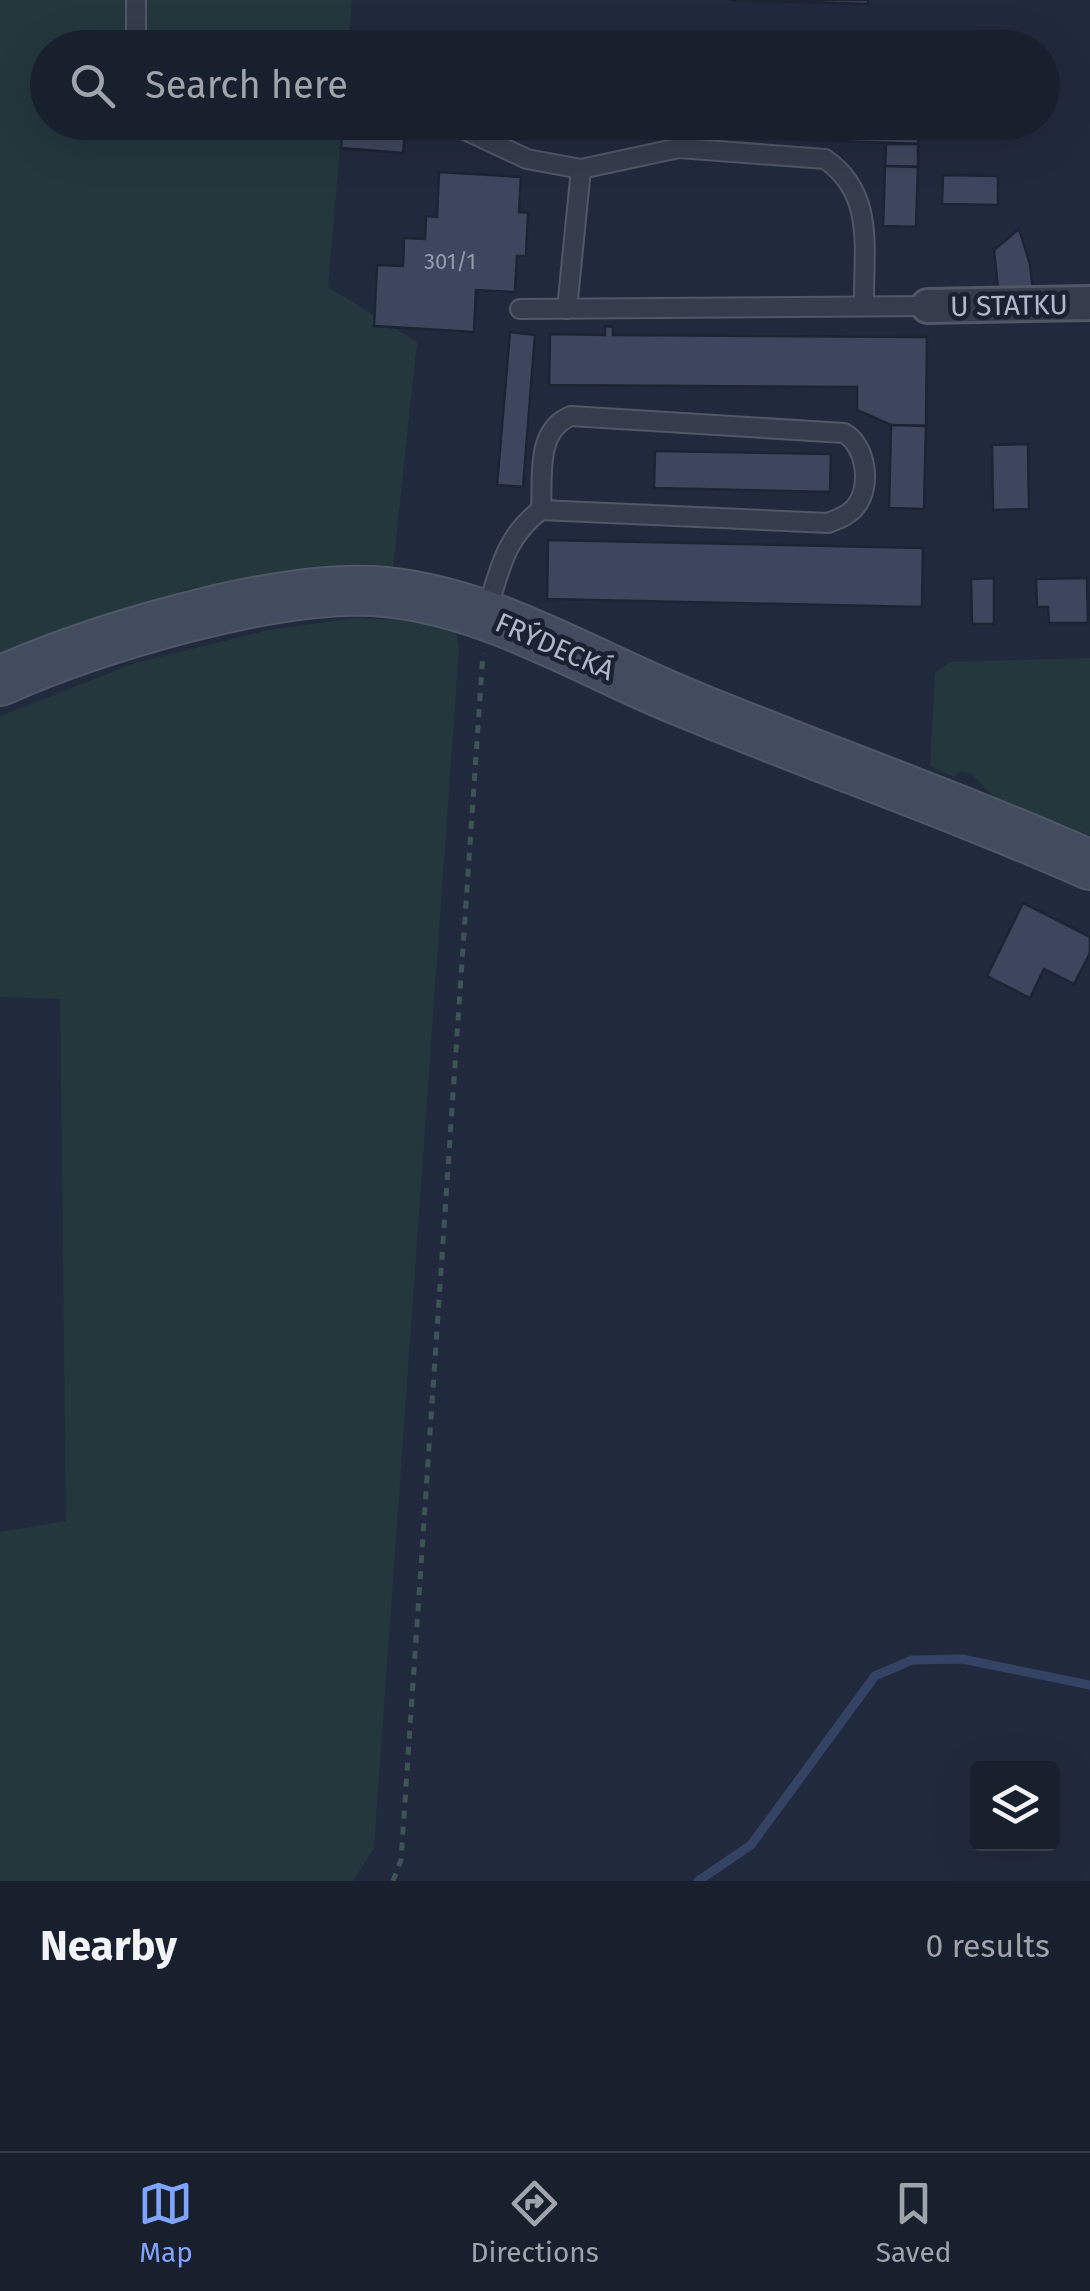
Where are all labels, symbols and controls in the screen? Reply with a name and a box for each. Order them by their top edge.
search box [30,30,1060,140]
icon: search [65,58,120,113]
text: Search here [145,62,348,108]
house number: 301/1 [424,248,476,275]
street label: U STATKU [950,288,1068,323]
street label: FRÝDECKÁ [490,606,619,687]
map controls [970,1761,1060,1851]
button: layers [970,1761,1060,1851]
text: Nearby [40,1921,177,1971]
text: 0 results [925,1927,1050,1965]
tab: Map [138,2176,193,2269]
tab: Directions [470,2176,599,2269]
tab: Saved [876,2176,952,2269]

